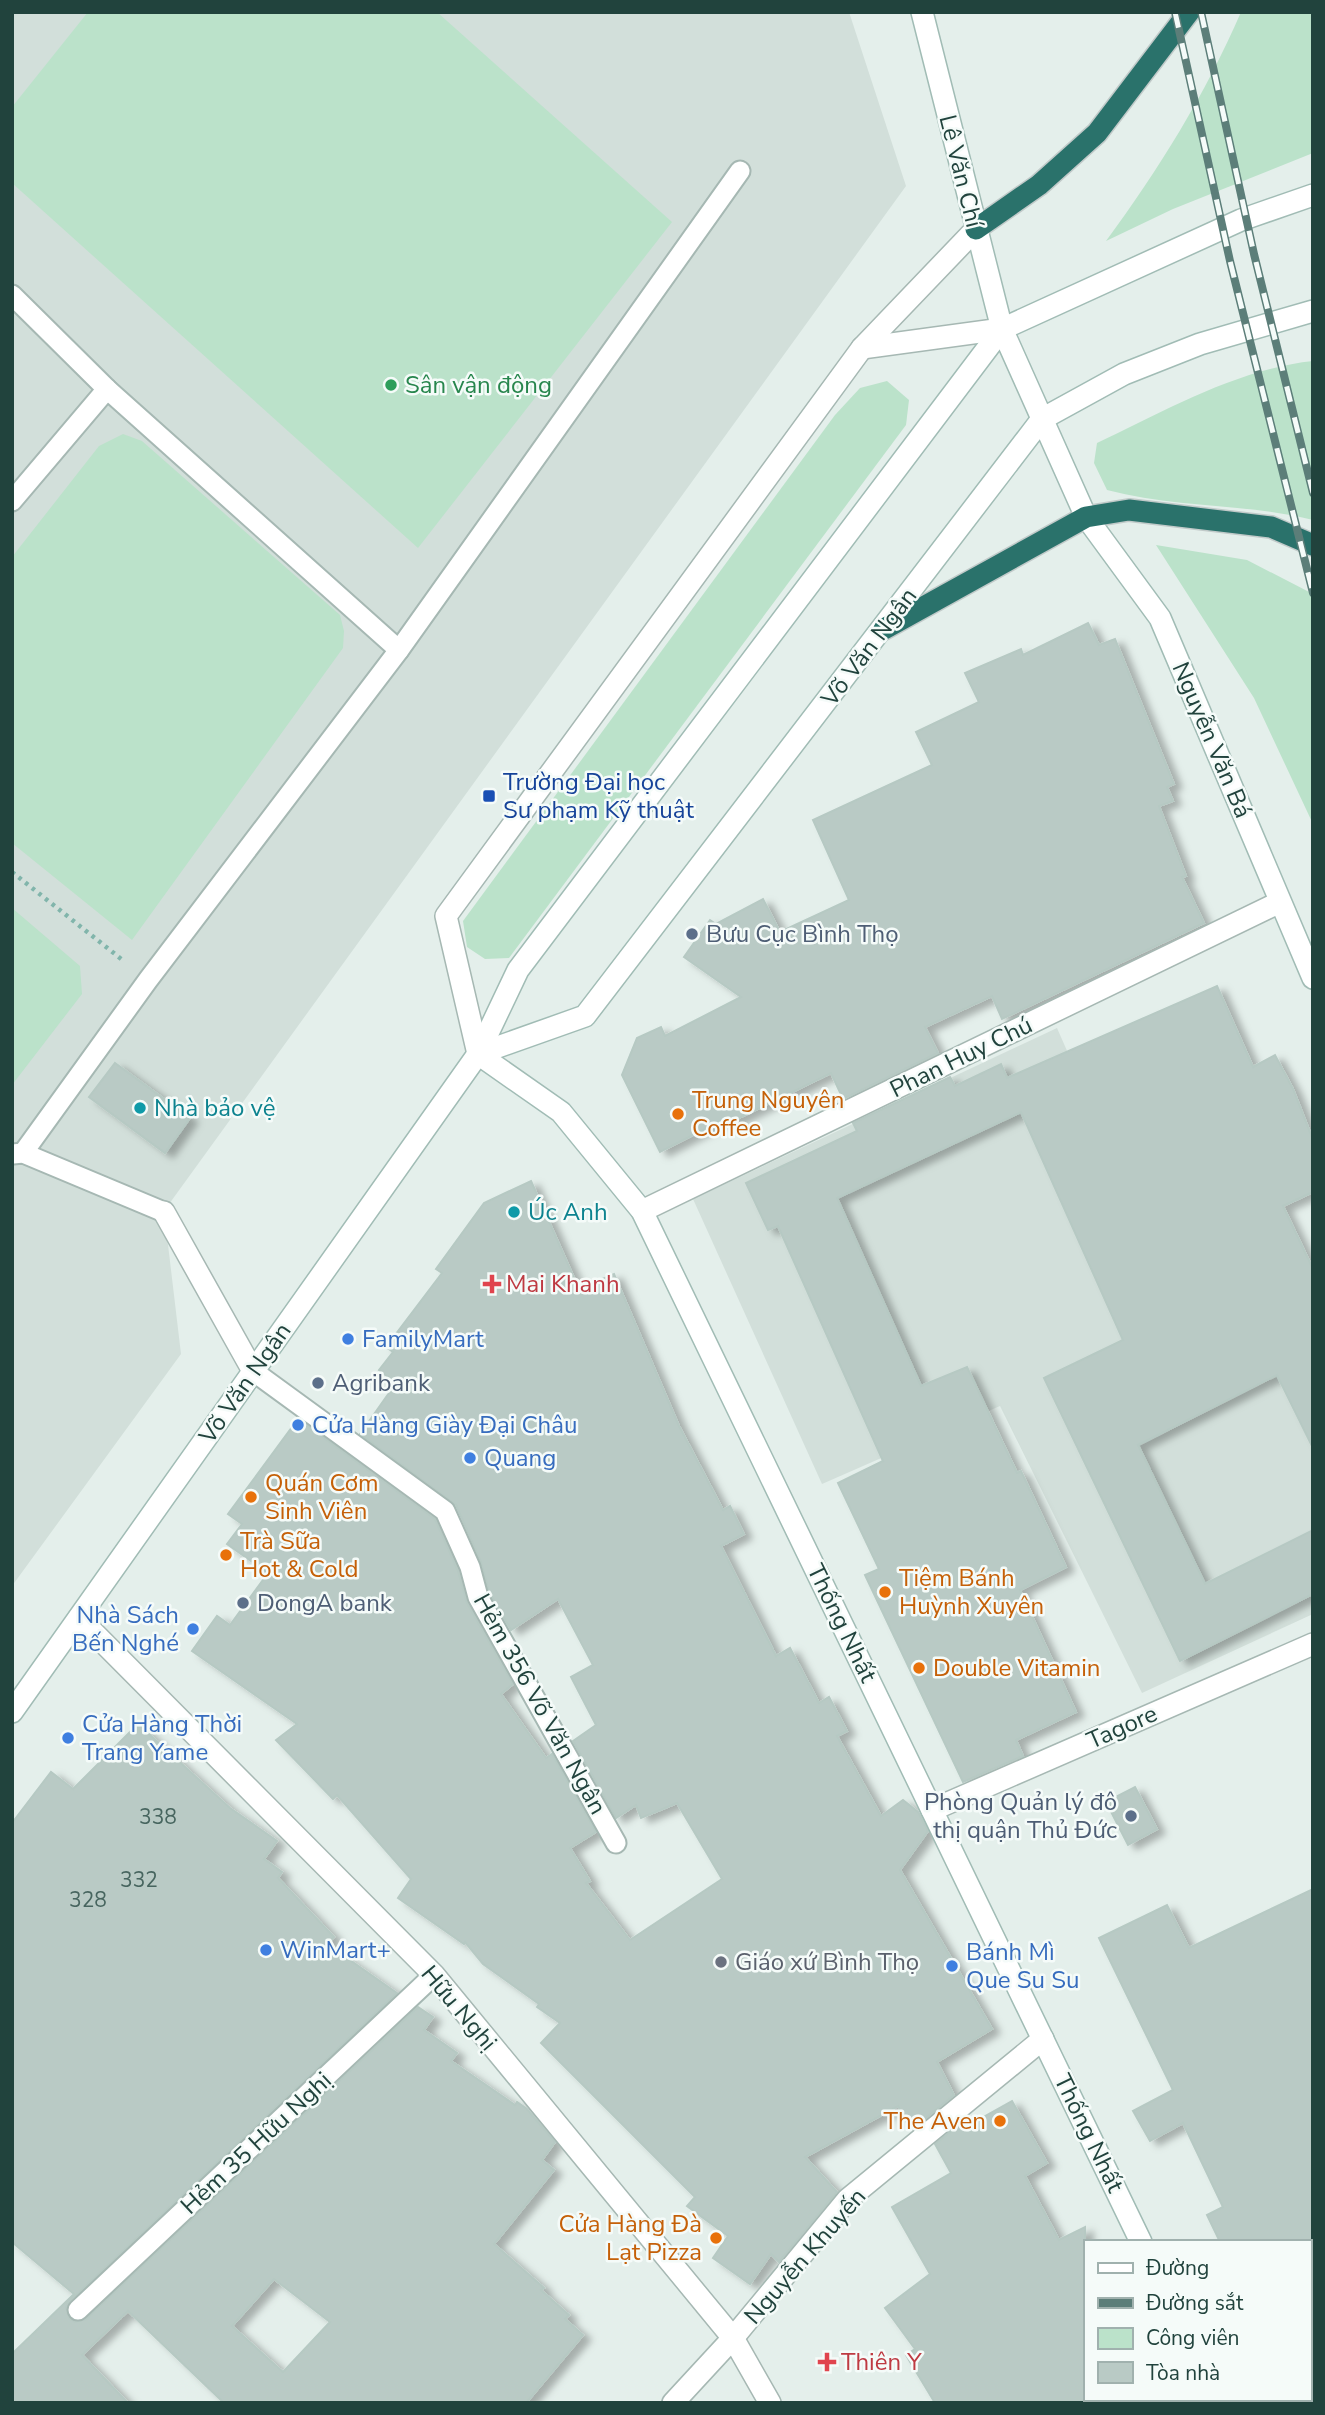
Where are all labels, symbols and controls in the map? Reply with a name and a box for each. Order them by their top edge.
street label: Lê Văn Chí [932,111,991,232]
place label: Sân vận động [405,369,552,401]
marker: Sân vận động [383,377,399,393]
street label: Võ Văn Ngân [813,581,924,714]
street label: Nguyễn Văn Bá [1165,657,1259,823]
place label: Trường Đại học Sư phạm Kỹ thuật [503,766,695,826]
marker: Trường Đại học Sư phạm Kỹ thuật [481,788,497,804]
place label: Bưu Cục Bình Thọ [706,918,899,950]
marker: Bưu Cục Bình Thọ [684,926,700,942]
street label: Phan Huy Chú [884,1009,1038,1105]
place label: Trung Nguyên Coffee [692,1084,844,1144]
place label: Nhà bảo vệ [154,1092,275,1124]
marker: Nhà bảo vệ [132,1100,148,1116]
marker: Trung Nguyên Coffee [670,1106,686,1122]
place label: Úc Anh [528,1196,608,1228]
marker: Úc Anh [506,1204,522,1220]
place label: Mai Khanh [506,1268,620,1300]
marker: Mai Khanh [484,1276,500,1292]
street label: Võ Văn Ngân [191,1316,298,1451]
place label: FamilyMart [362,1323,484,1355]
marker: FamilyMart [340,1331,356,1347]
place label: Agribank [332,1367,431,1399]
marker: Agribank [310,1375,326,1391]
place label: Cửa Hàng Giày Đại Châu [312,1409,577,1441]
marker: Cửa Hàng Giày Đại Châu [290,1417,306,1433]
place label: Quang [484,1442,556,1474]
marker: Quang [462,1450,478,1466]
place label: Quán Cơm Sinh Viên [265,1467,379,1527]
marker: Quán Cơm Sinh Viên [243,1489,259,1505]
place label: Trà Sữa Hot & Cold [240,1525,359,1585]
marker: Trà Sữa Hot & Cold [218,1547,234,1563]
street label: Thống Nhất [800,1559,885,1688]
place label: Tiệm Bánh Huỳnh Xuyên [899,1562,1044,1622]
marker: Tiệm Bánh Huỳnh Xuyên [877,1584,893,1600]
place label: DongA bank [257,1587,393,1619]
street label: Hẻm 356 Võ Văn Ngân [466,1588,614,1820]
marker: DongA bank [235,1595,251,1611]
place label: Nhà Sách Bến Nghé [72,1599,179,1659]
marker: Nhà Sách Bến Nghé [185,1621,201,1637]
place label: Double Vitamin [933,1652,1101,1684]
marker: Double Vitamin [911,1660,927,1676]
street label: Tagore [1082,1697,1162,1757]
place label: Cửa Hàng Thời Trang Yame [82,1708,242,1768]
marker: Cửa Hàng Thời Trang Yame [60,1730,76,1746]
place label: Phòng Quản lý đô thị quận Thủ Đức [924,1786,1117,1846]
house number: 338 [139,1803,177,1831]
marker: Phòng Quản lý đô thị quận Thủ Đức [1123,1808,1139,1824]
house number: 332 [120,1866,158,1894]
house number: 328 [69,1886,107,1914]
place label: WinMart+ [280,1934,391,1966]
place label: Bánh Mì Que Su Su [966,1936,1079,1996]
marker: WinMart+ [258,1942,274,1958]
place label: Giáo xứ Bình Thọ [735,1946,919,1978]
marker: Giáo xứ Bình Thọ [713,1954,729,1970]
street label: Hữu Nghị [414,1958,504,2058]
marker: Bánh Mì Que Su Su [944,1958,960,1974]
street label: Hẻm 35 Hữu Nghị [174,2065,338,2221]
street label: Thống Nhất [1047,2069,1132,2198]
place label: The Aven [884,2105,986,2137]
marker: The Aven [992,2113,1008,2129]
street label: Nguyễn Khuyến [737,2181,873,2331]
place label: Cửa Hàng Đà Lạt Pizza [558,2208,702,2268]
marker: Cửa Hàng Đà Lạt Pizza [708,2230,724,2246]
legend [1084,2240,1311,2401]
text: Đường [1145,2254,1209,2282]
text: Đường sắt [1145,2289,1244,2317]
text: Công viên [1146,2324,1240,2352]
place label: Thiên Y [841,2346,922,2378]
marker: Thiên Y [819,2354,835,2370]
text: Tòa nhà [1146,2359,1220,2387]

